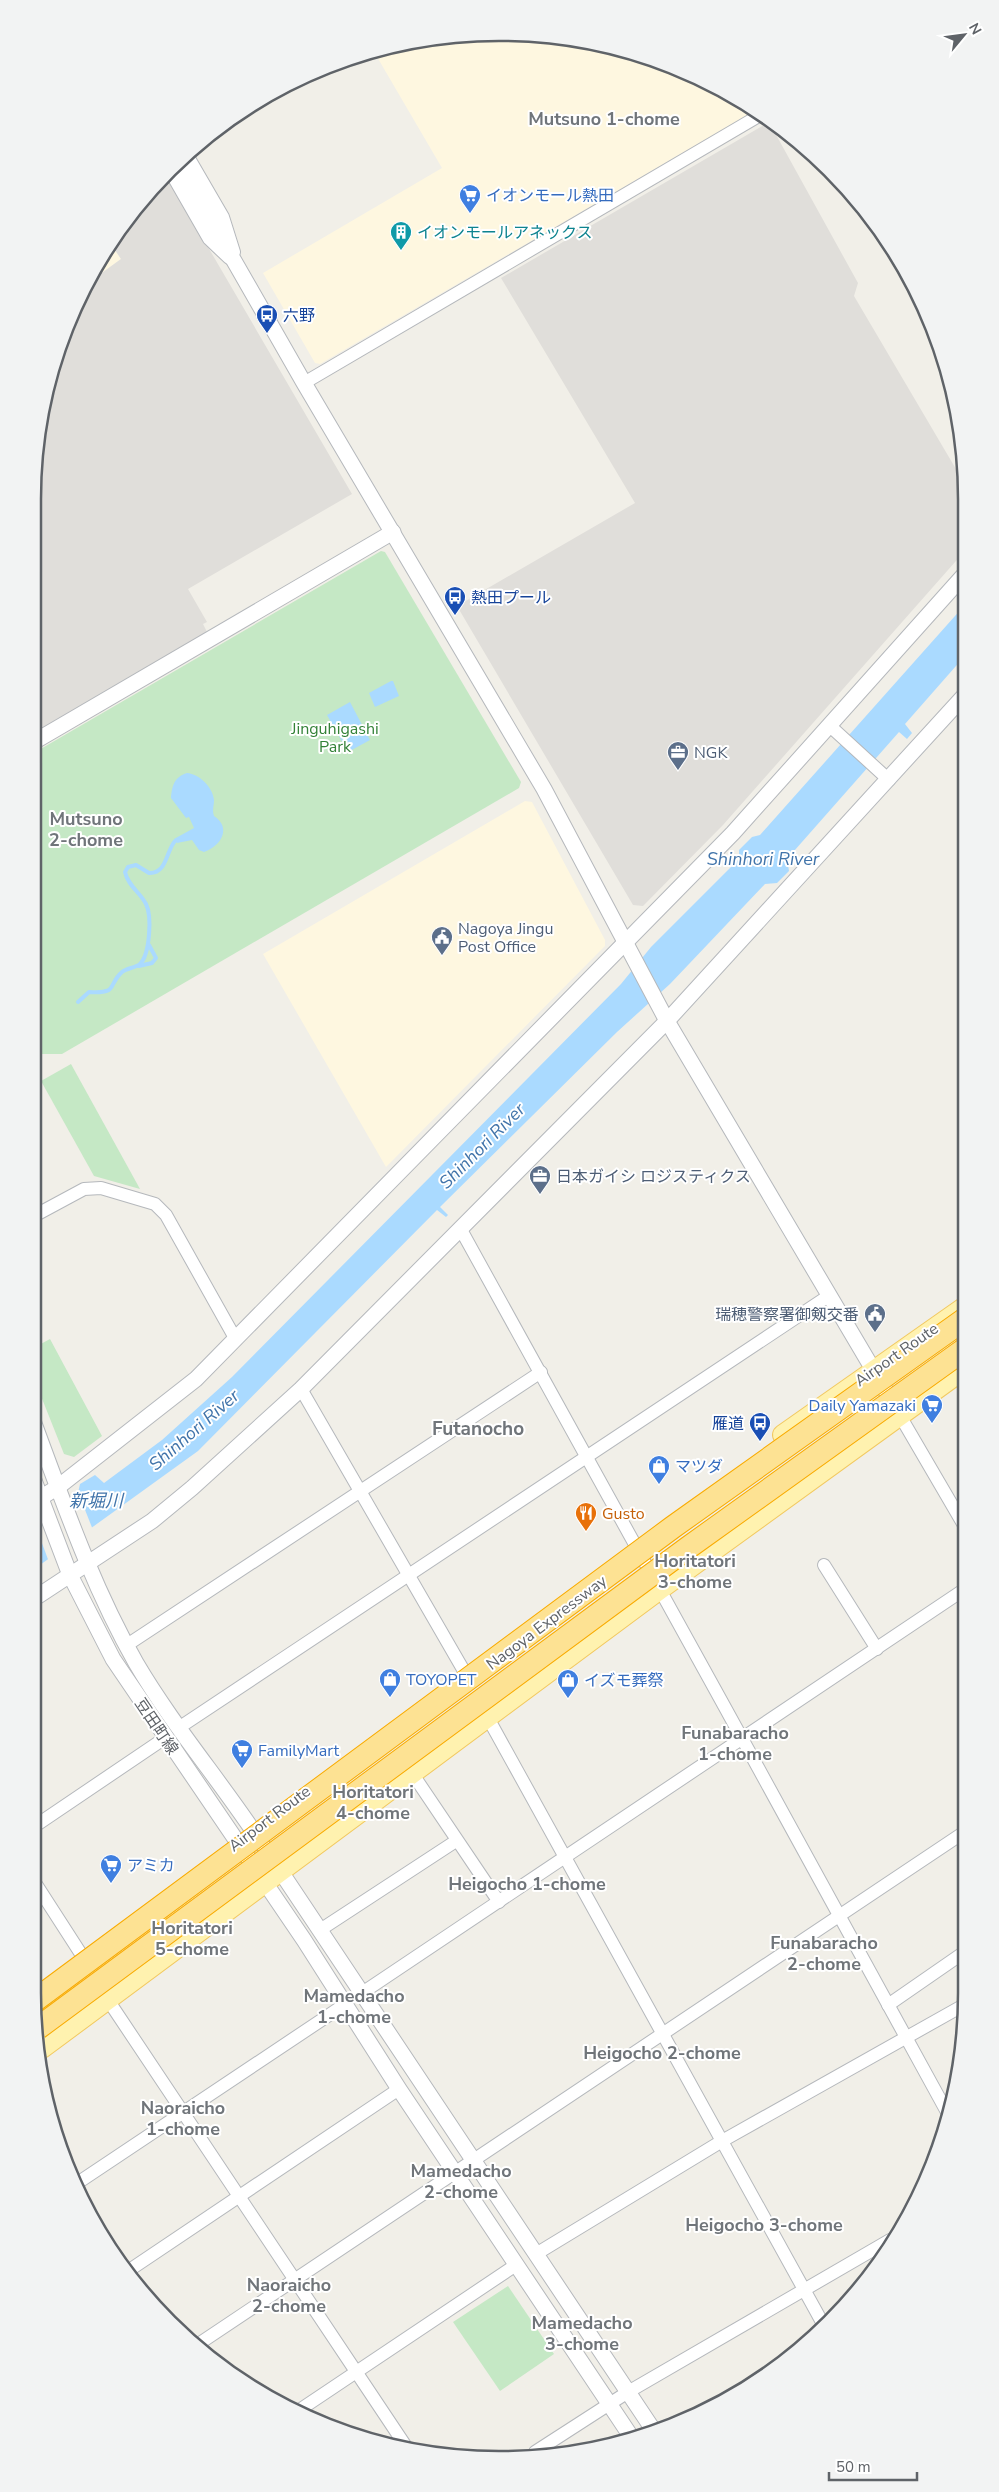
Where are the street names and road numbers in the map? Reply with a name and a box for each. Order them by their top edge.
street label: Airport Route [850,1318,943,1392]
street label: Nagoya Expressway [482,1570,612,1675]
street label: 豆田町線 [129,1694,183,1759]
street label: Airport Route [224,1781,315,1857]

